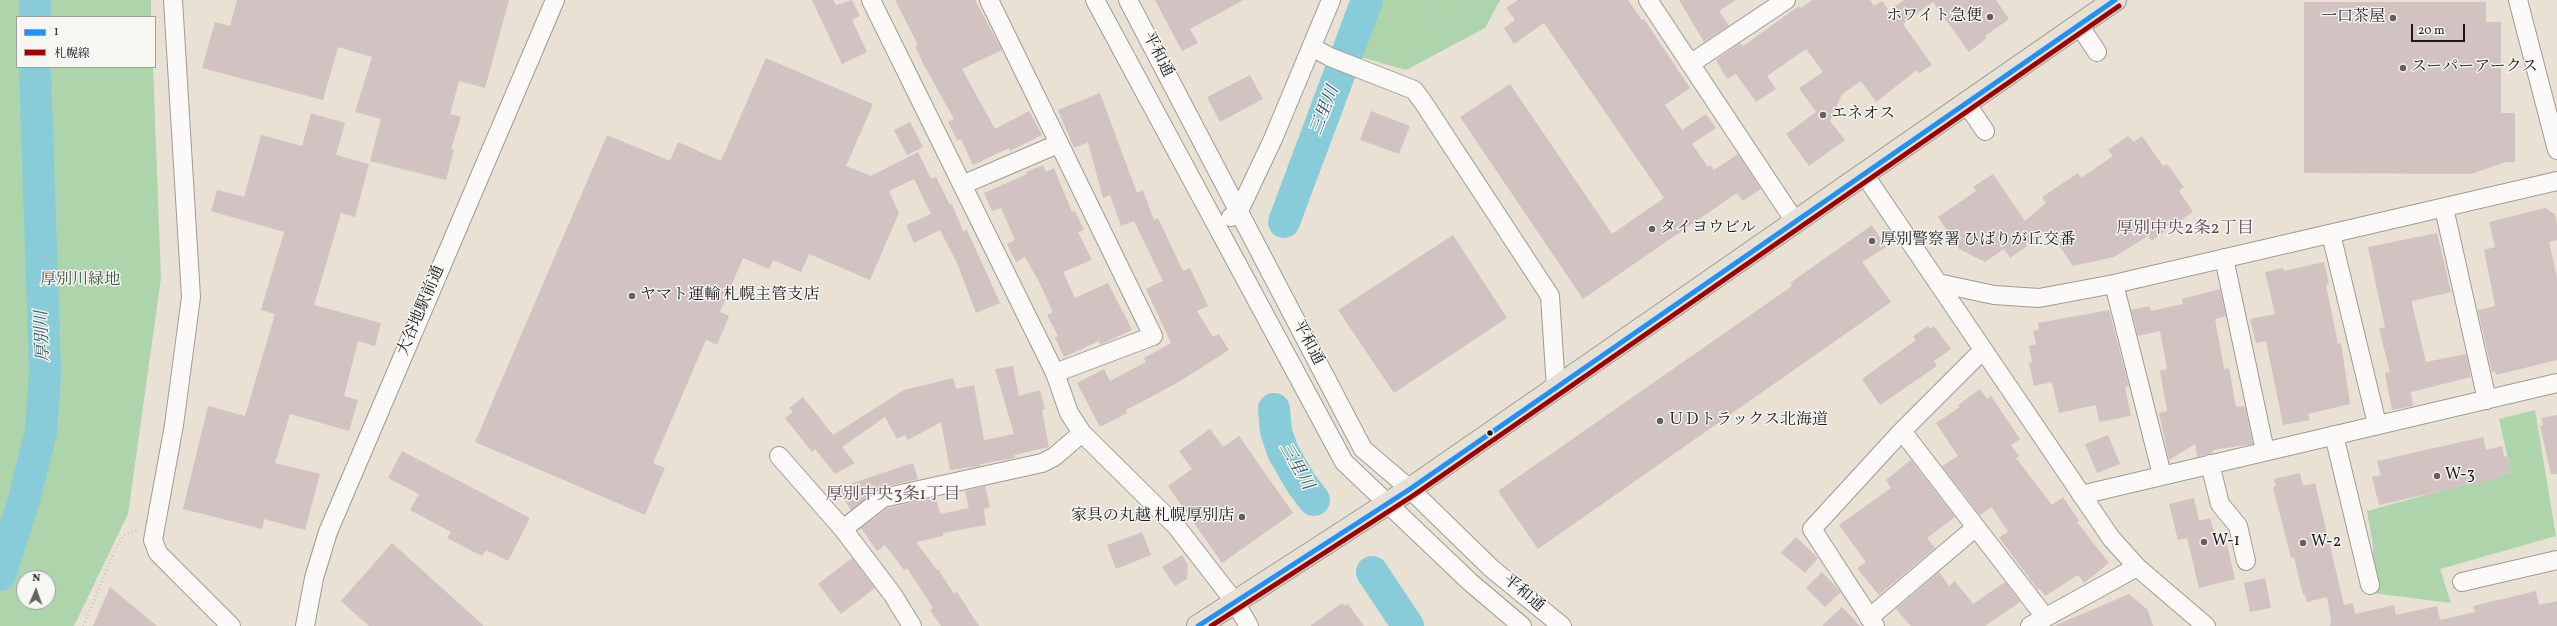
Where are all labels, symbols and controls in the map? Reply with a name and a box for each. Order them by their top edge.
place label: ホワイト急便 [1886,7,1982,27]
place label: 一口茶屋 [2321,8,2385,28]
marker: ホワイト急便 [1985,12,1995,22]
marker: 一口茶屋 [2388,13,2398,23]
legend [16,16,156,68]
scale bar [2413,16,2467,42]
text: 20 m [2418,23,2445,39]
text: 1 [54,24,59,40]
street label: 平和通 [1138,29,1176,81]
text: 札幌線 [54,46,90,62]
place label: スーパーアークス [2411,58,2538,78]
marker: スーパーアークス [2398,63,2408,73]
water label: 三里川 [1307,84,1345,138]
place label: エネオス [1831,105,1895,125]
marker: エネオス [1818,110,1828,120]
place label: タイヨウビル [1660,219,1756,239]
district label: 厚別中央2条2丁目 [2116,220,2254,240]
marker: タイヨウビル [1647,224,1657,234]
place label: 厚別警察署 ひばりが丘交番 [1880,231,2075,251]
marker: 厚別警察署 ひばりが丘交番 [1867,236,1877,246]
street label: 大谷地駅前通 [394,263,450,359]
park label: 厚別川緑地 [40,271,120,291]
place label: ヤマト運輸 札幌主管支店 [640,286,819,306]
marker: ヤマト運輸 札幌主管支店 [627,291,637,301]
water label: 厚別川 [33,310,55,362]
street label: 平和通 [1287,317,1327,369]
place label: ＵＤトラックス北海道 [1668,411,1828,431]
marker: ＵＤトラックス北海道 [1655,416,1665,426]
unlabelled marker [1485,428,1495,438]
water label: 三里川 [1273,440,1317,494]
place label: W-3 [2445,466,2475,486]
marker: W-3 [2432,471,2442,481]
district label: 厚別中央3条1丁目 [826,486,960,506]
place label: 家具の丸越 札幌厚別店 [1071,507,1234,527]
marker: 家具の丸越 札幌厚別店 [1237,512,1247,522]
place label: W-1 [2212,532,2240,552]
place label: W-2 [2311,533,2341,553]
marker: W-1 [2199,537,2209,547]
marker: W-2 [2298,538,2308,548]
north arrow [16,570,56,610]
text: N [32,571,41,586]
street label: 平和通 [1498,571,1548,617]

